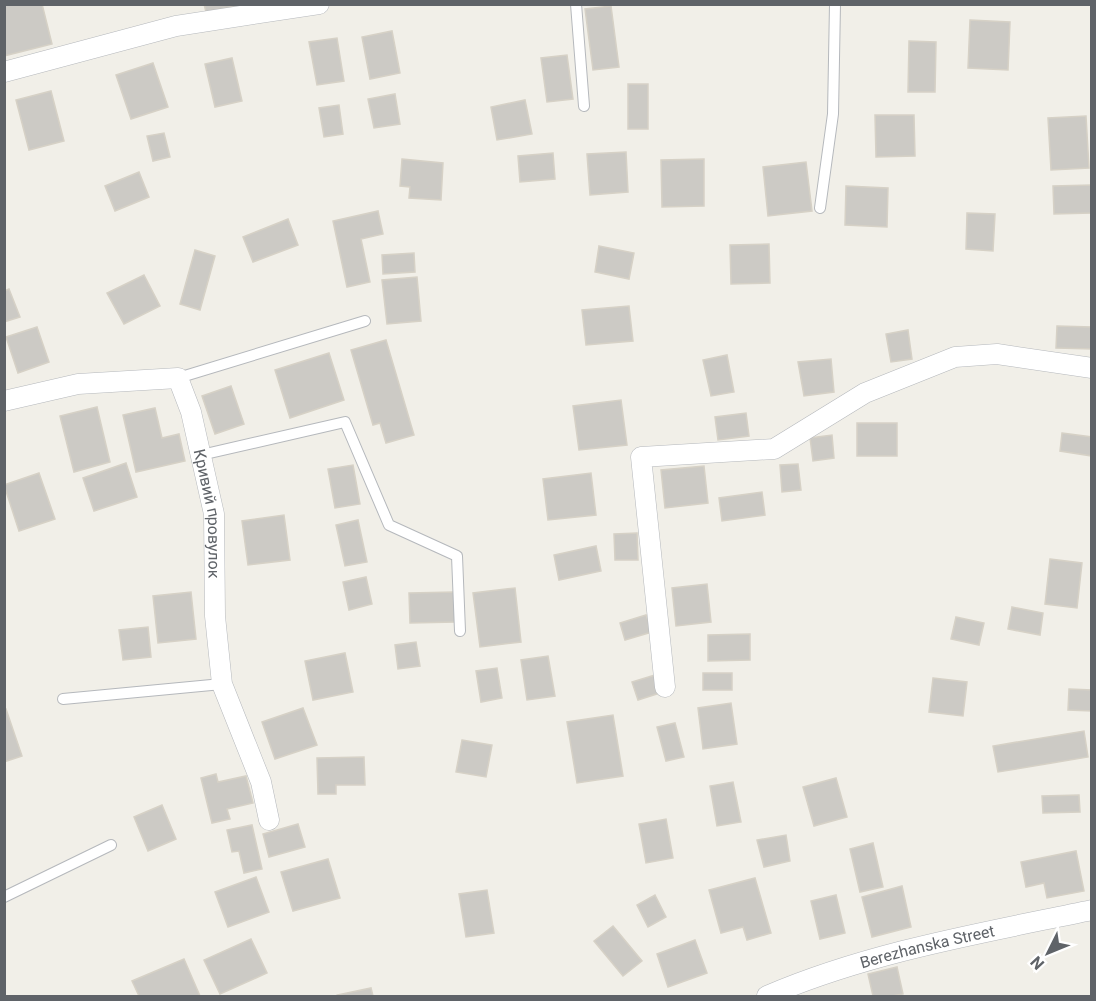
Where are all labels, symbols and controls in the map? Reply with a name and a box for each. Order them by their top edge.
street label: Кривий провулок [190,447,224,579]
street label: Berezhanska Street [858,921,996,972]
north arrow [1018,923,1078,983]
text: N [1027,952,1048,973]

